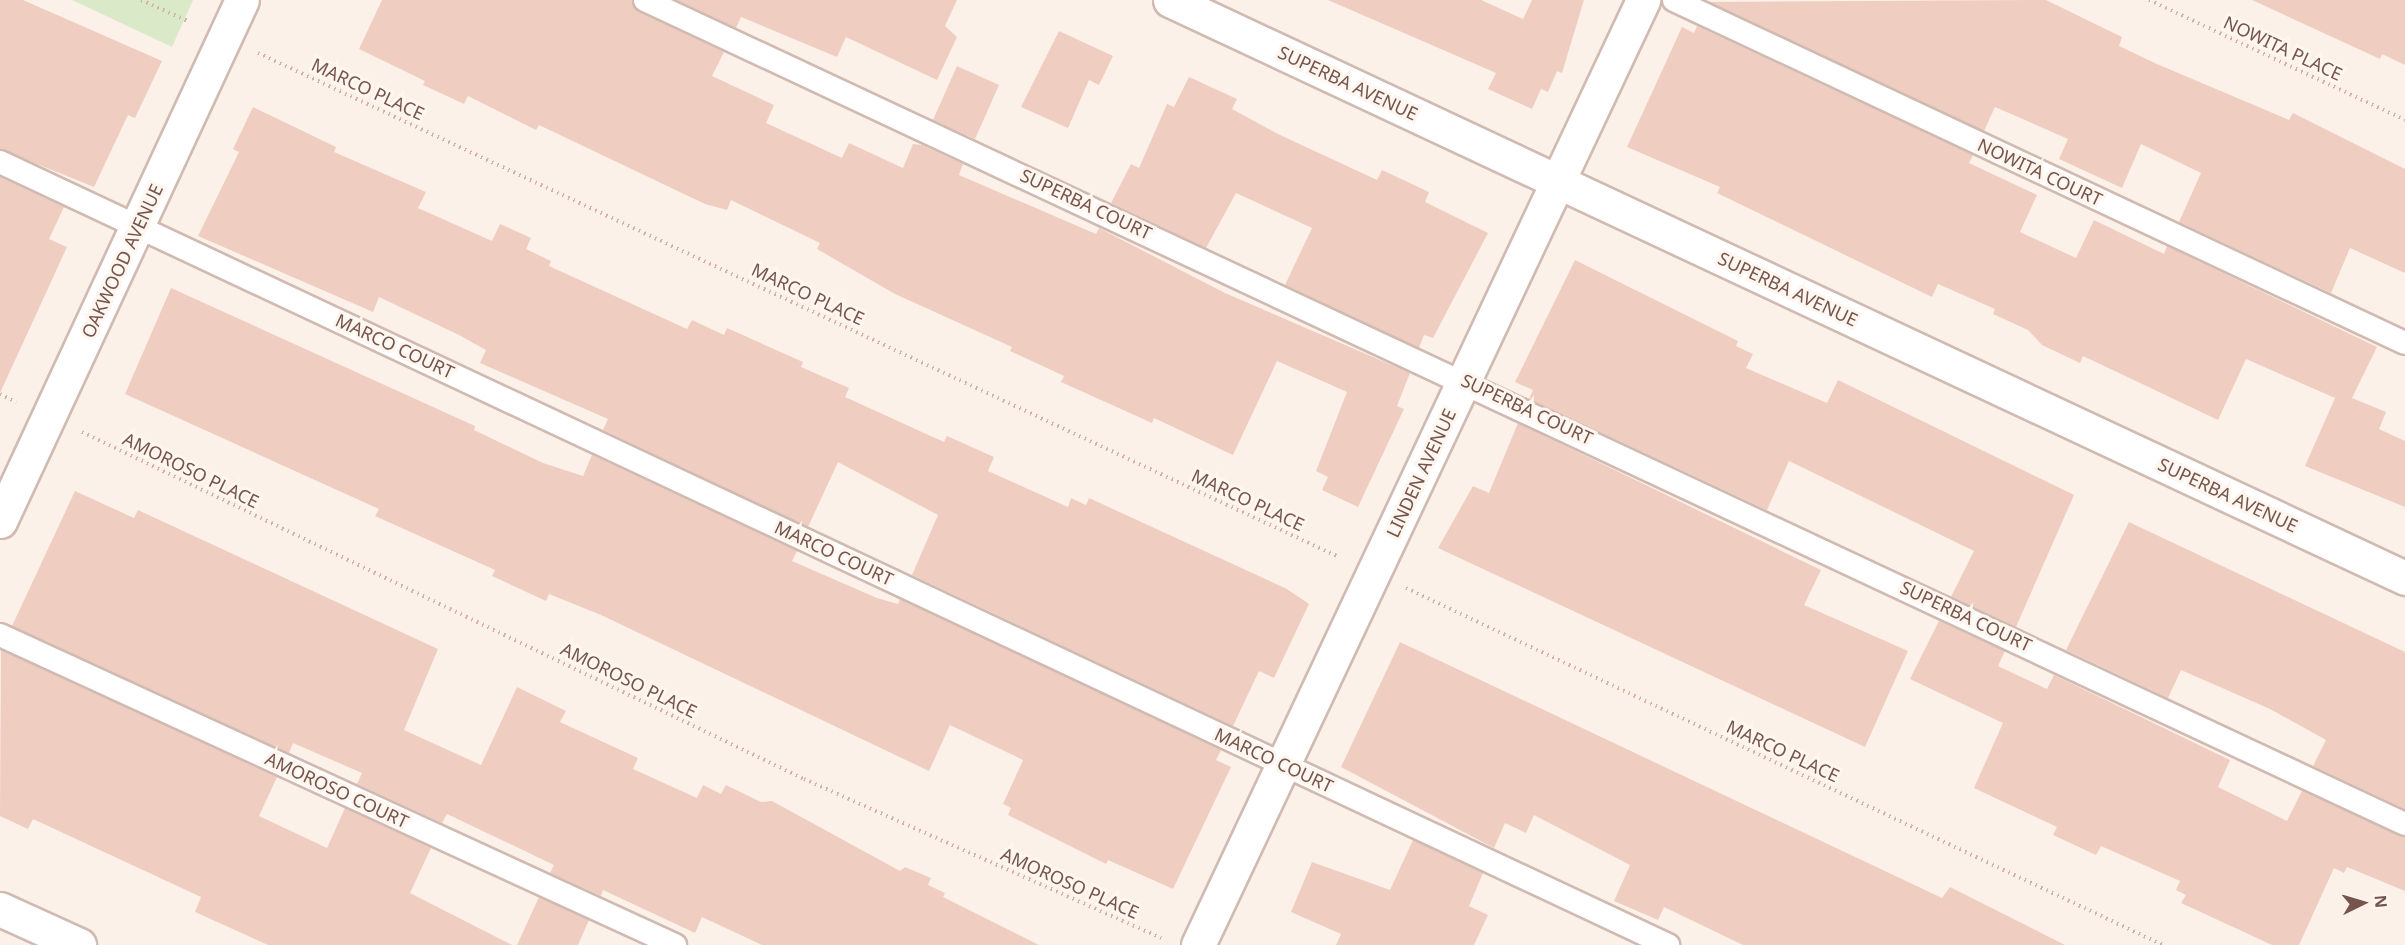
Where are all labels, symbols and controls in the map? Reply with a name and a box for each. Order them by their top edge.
street label: NOWITA PLACE [2220,11,2346,85]
street label: SUPERBA AVENUE [1275,41,1421,125]
street label: MARCO PLACE [308,54,428,124]
street label: NOWITA COURT [1974,134,2106,210]
street label: SUPERBA COURT [1017,164,1155,244]
street label: OAKWOOD AVENUE [77,181,167,341]
street label: SUPERBA AVENUE [1715,247,1861,331]
street label: MARCO PLACE [748,259,868,329]
street label: MARCO COURT [332,309,458,383]
street label: SUPERBA COURT [1458,369,1596,449]
street label: LINDEN AVENUE [1382,405,1460,541]
street label: AMOROSO PLACE [119,428,263,512]
street label: SUPERBA AVENUE [2155,453,2301,537]
street label: MARCO PLACE [1188,465,1308,535]
street label: MARCO COURT [771,516,897,590]
street label: SUPERBA COURT [1897,576,2035,656]
street label: AMOROSO PLACE [557,638,701,722]
street label: MARCO PLACE [1723,716,1843,786]
street label: MARCO COURT [1211,723,1337,797]
street label: AMOROSO COURT [262,747,412,833]
street label: AMOROSO PLACE [998,843,1142,923]
north arrow [2333,873,2393,933]
text: N [2369,894,2392,909]

